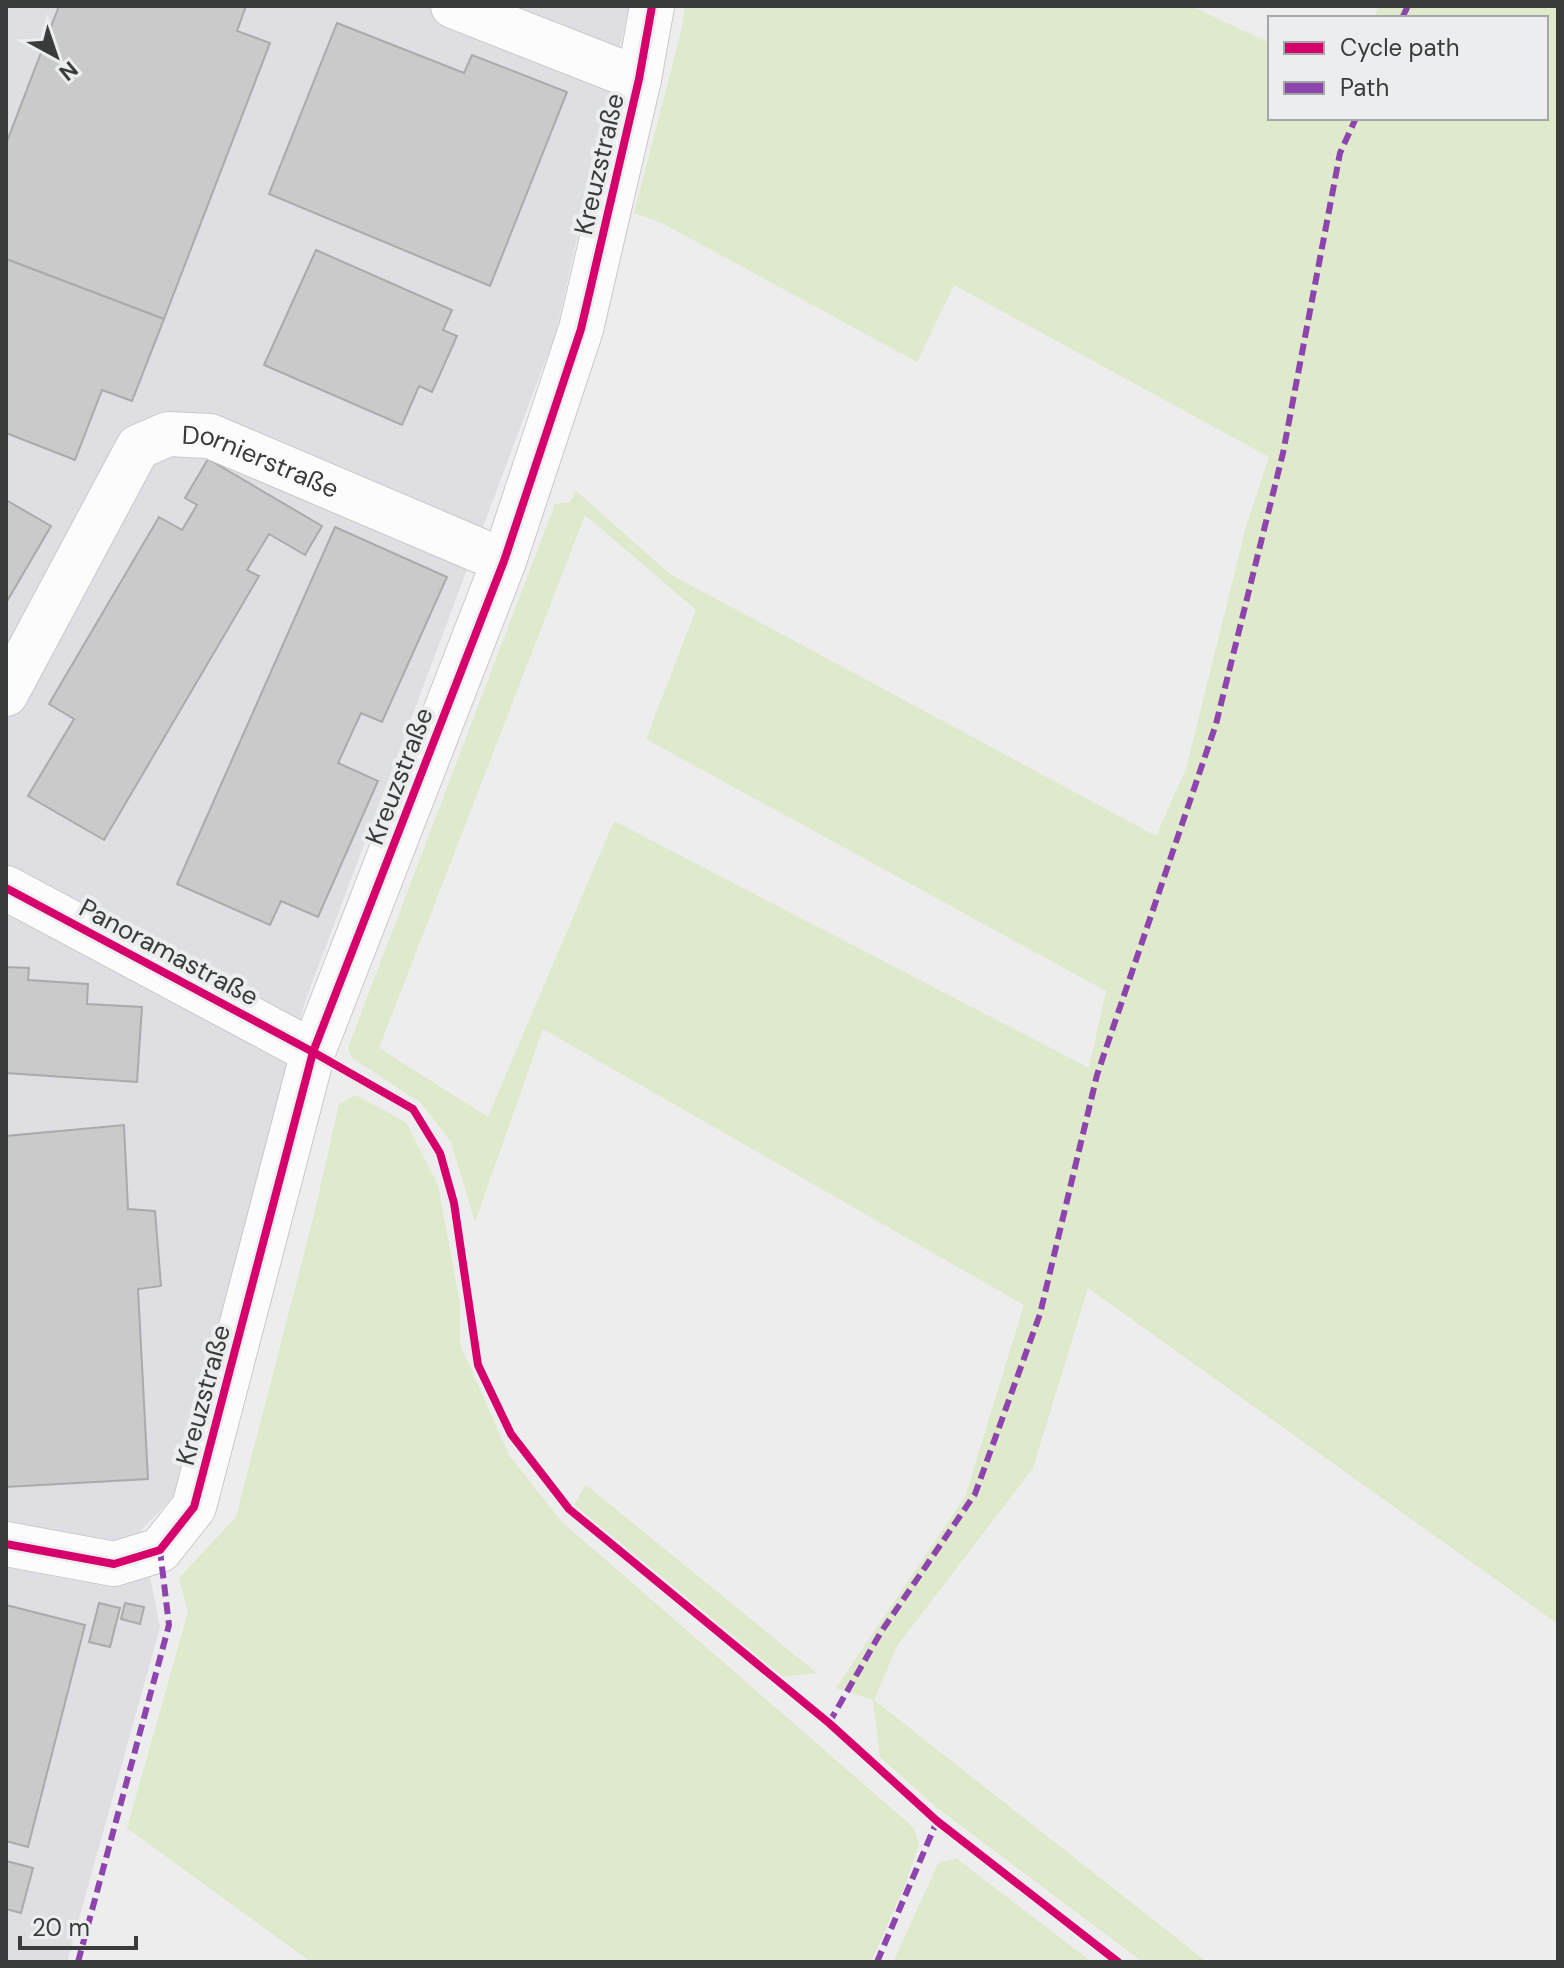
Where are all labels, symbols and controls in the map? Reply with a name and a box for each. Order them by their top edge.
north arrow [16,16,96,96]
legend [1268,16,1548,120]
text: Cycle path [1340,32,1459,63]
text: N [53,55,84,87]
text: Path [1340,72,1389,103]
street label: Kreuzstraße [566,90,632,238]
street label: Dornierstraße [181,418,344,506]
street label: Kreuzstraße [357,703,441,849]
street label: Panoramastraße [74,890,264,1014]
street label: Kreuzstraße [168,1321,238,1469]
scale bar [20,1900,136,1950]
text: 20 m [32,1912,90,1943]

